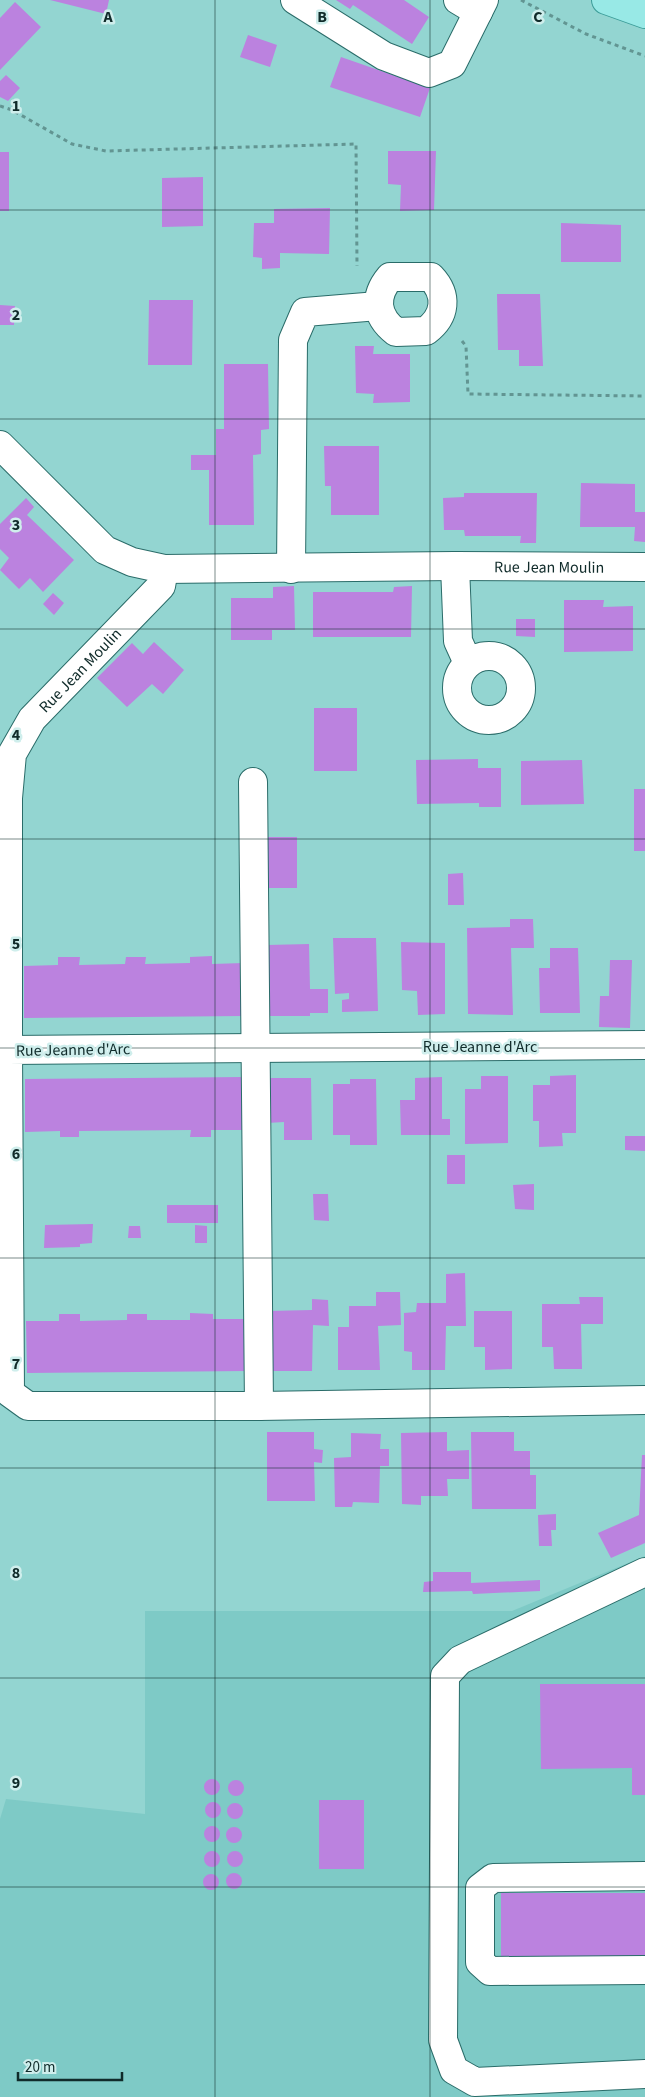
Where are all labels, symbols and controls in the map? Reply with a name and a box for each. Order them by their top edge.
text: A [102,6,113,28]
text: B [317,6,327,28]
text: C [533,6,543,28]
text: 1 [12,95,20,117]
text: 2 [12,304,20,326]
text: 3 [12,514,20,536]
street label: Rue Jean Moulin [494,556,604,579]
street label: Rue Jean Moulin [34,623,127,718]
text: 4 [12,724,21,746]
text: 5 [12,933,20,955]
street label: Rue Jeanne d'Arc [423,1036,537,1058]
street label: Rue Jeanne d'Arc [16,1038,130,1062]
text: 6 [12,1143,20,1165]
text: 7 [12,1353,20,1375]
text: 8 [12,1562,20,1584]
text: 9 [12,1772,20,1794]
scale bar [18,2050,121,2082]
text: 20 m [25,2057,55,2078]

